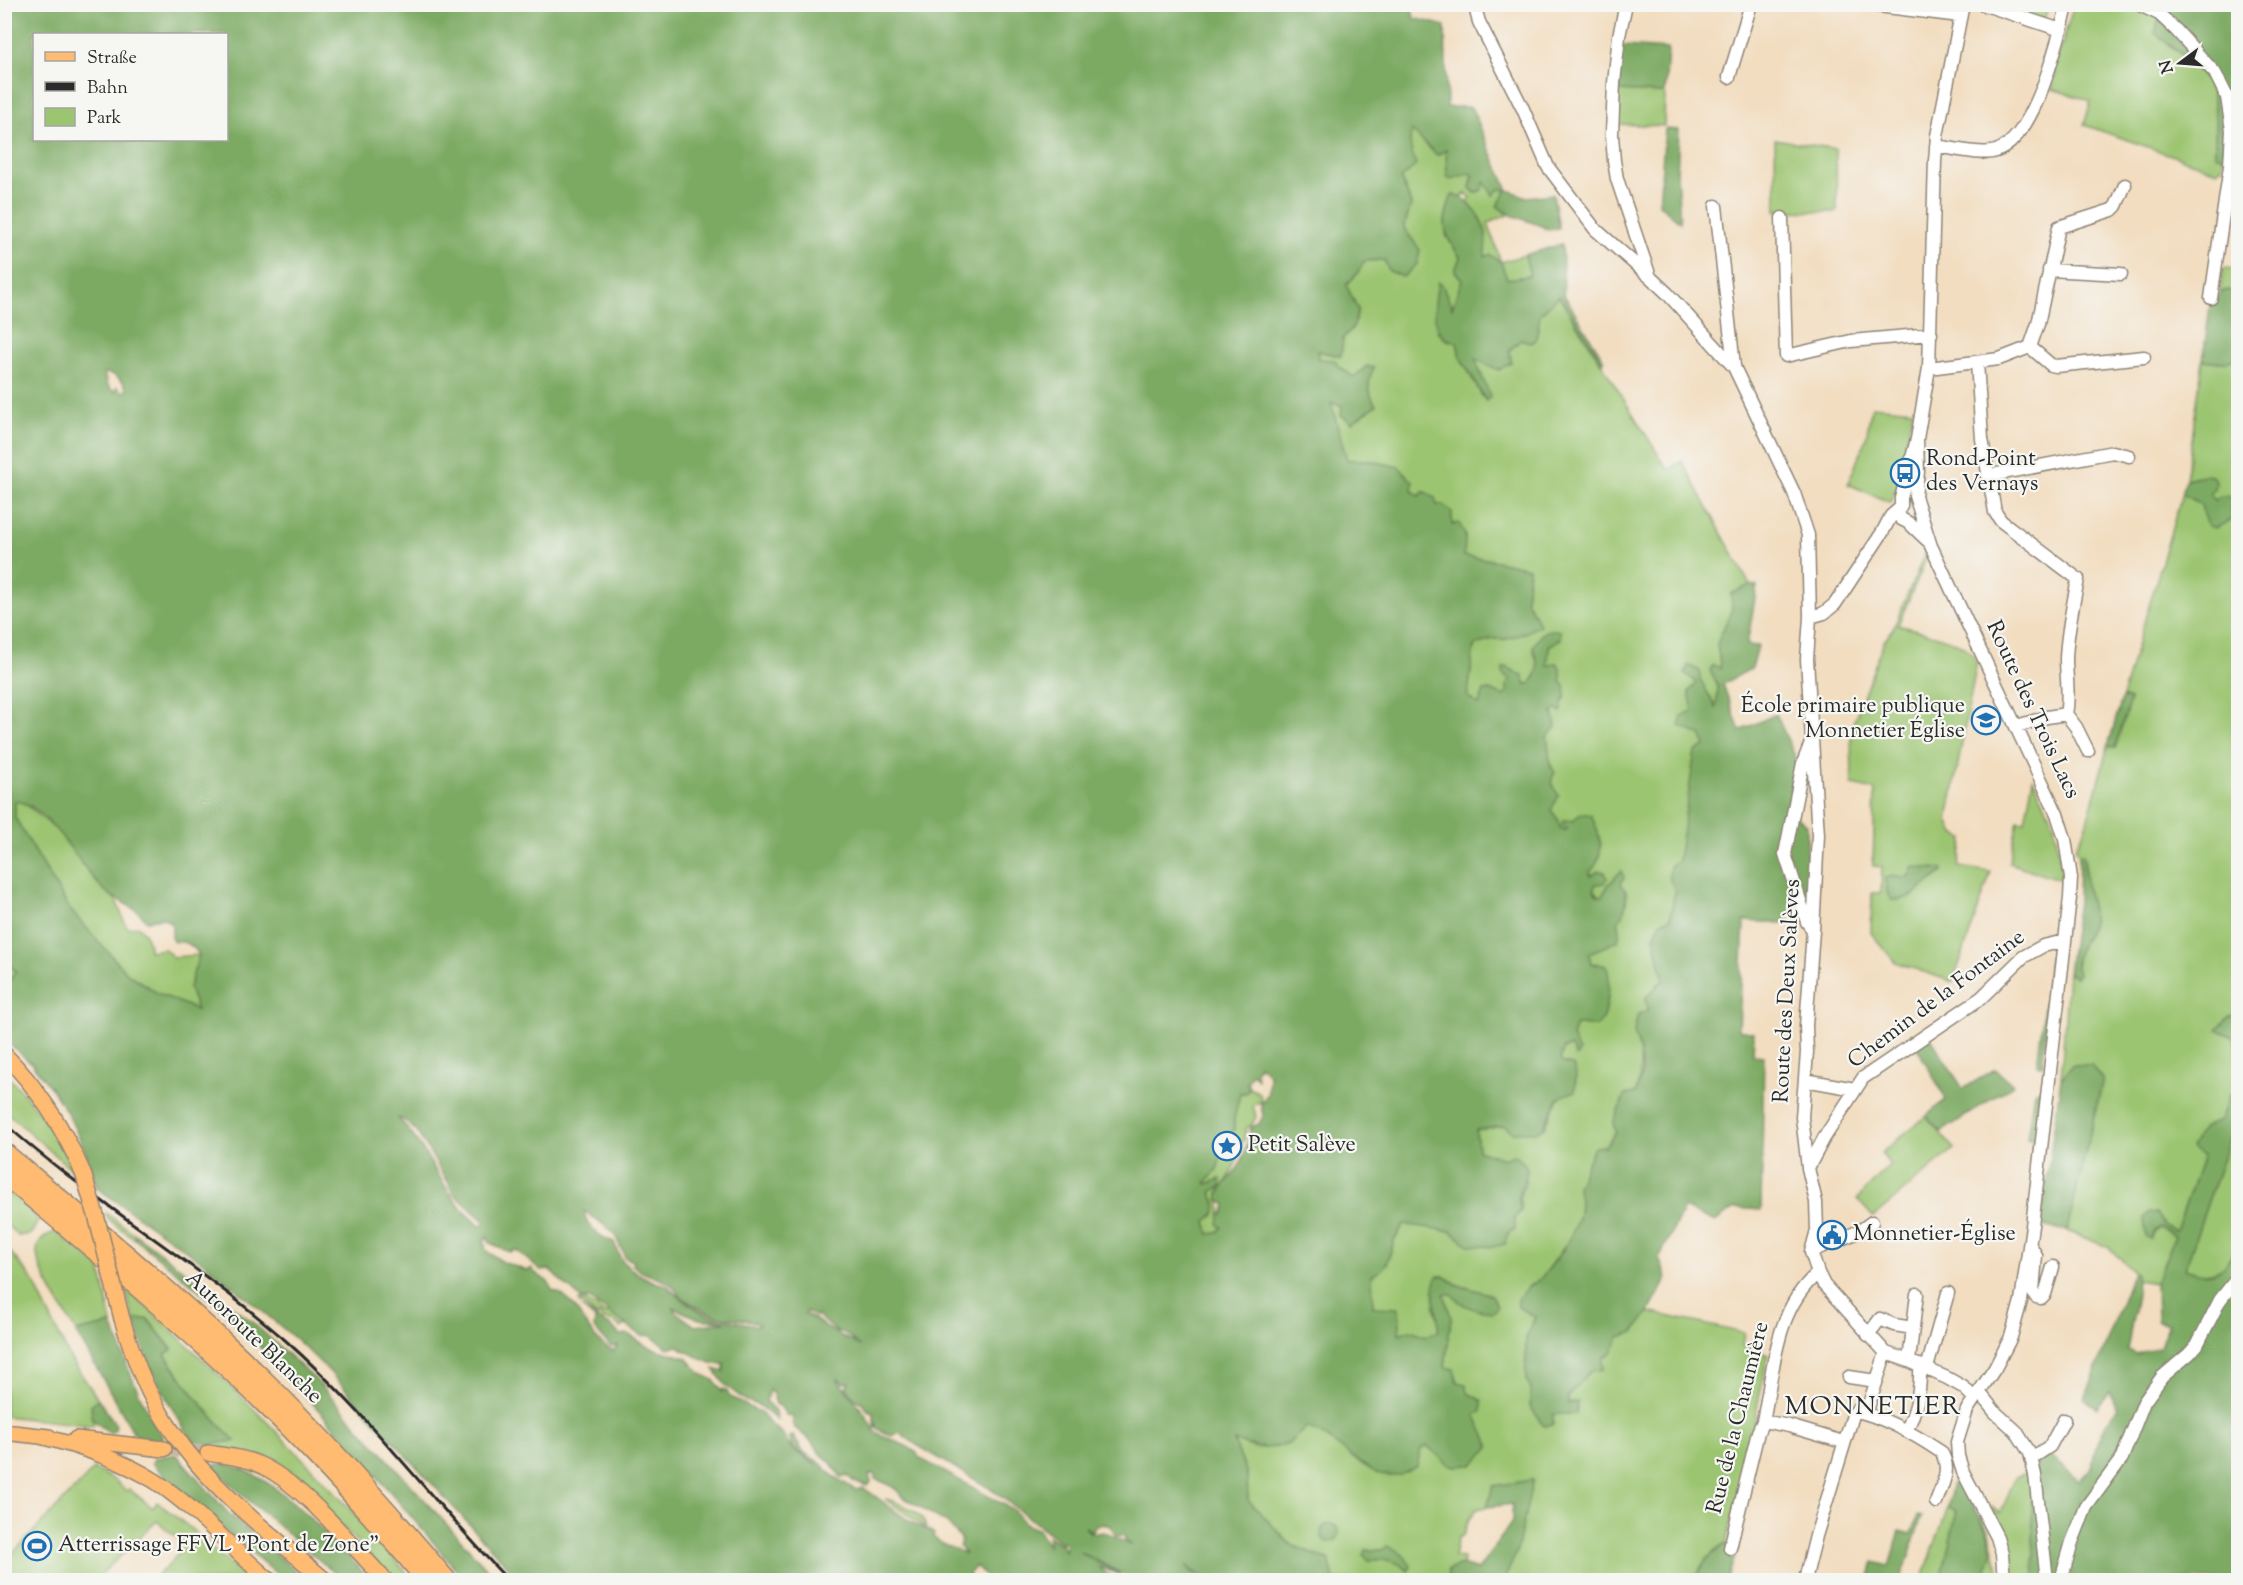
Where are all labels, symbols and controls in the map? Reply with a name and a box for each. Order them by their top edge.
legend [33,33,228,141]
north arrow [2150,33,2210,93]
text: Straße [87,46,137,72]
text: N [2155,57,2181,76]
text: Bahn [87,76,128,102]
text: Park [87,106,122,132]
place label: Rond-Point des Vernays [1926,444,2038,501]
bus stop icon: Rond-Point des Vernays [1889,457,1921,489]
street label: Route des Trois Lacs [1977,616,2087,804]
place label: École primaire publique Monnetier Église [1741,690,1965,748]
school or university icon: École primaire publique Monnetier Église [1970,704,2002,736]
street label: Route des Deux Salèves [1766,878,1810,1104]
street label: Chemin de la Fontaine [1842,923,2032,1077]
place icon: Petit Salève [1211,1130,1243,1162]
place label: Petit Salève [1248,1130,1356,1162]
place label: Monnetier-Église [1853,1218,2016,1251]
public building icon: Monnetier-Église [1816,1219,1848,1251]
street label: Autoroute Blanche [177,1264,329,1412]
street label: Rue de la Chaumière [1700,1318,1778,1518]
district label: MONNETIER [1784,1389,1962,1426]
sports icon: Atterrissage FFVL "Pont de Zone" [21,1530,53,1562]
place label: Atterrissage FFVL "Pont de Zone" [58,1530,379,1562]

